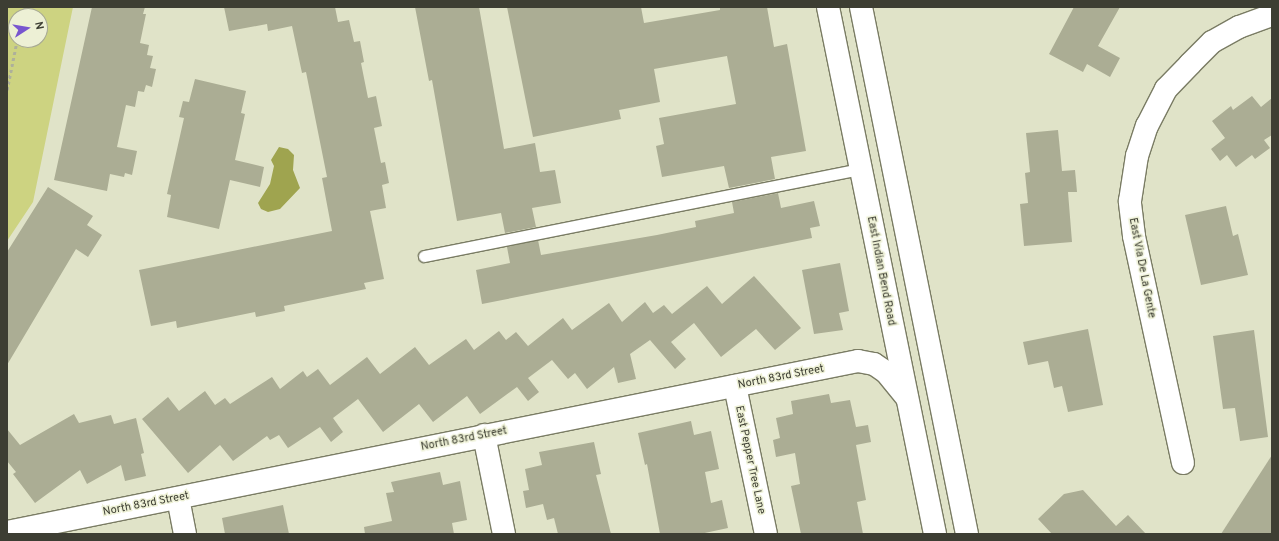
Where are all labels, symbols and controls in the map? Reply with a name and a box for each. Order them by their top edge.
north arrow [8,8,48,48]
text: N [31,20,46,31]
street label: East Indian Bend Road [864,215,898,327]
street label: East Via De La Gente [1126,216,1158,320]
street label: North 83rd Street [737,362,825,392]
street label: East Pepper Tree Lane [732,404,768,516]
street label: North 83rd Street [420,424,508,454]
street label: North 83rd Street [102,489,190,519]

